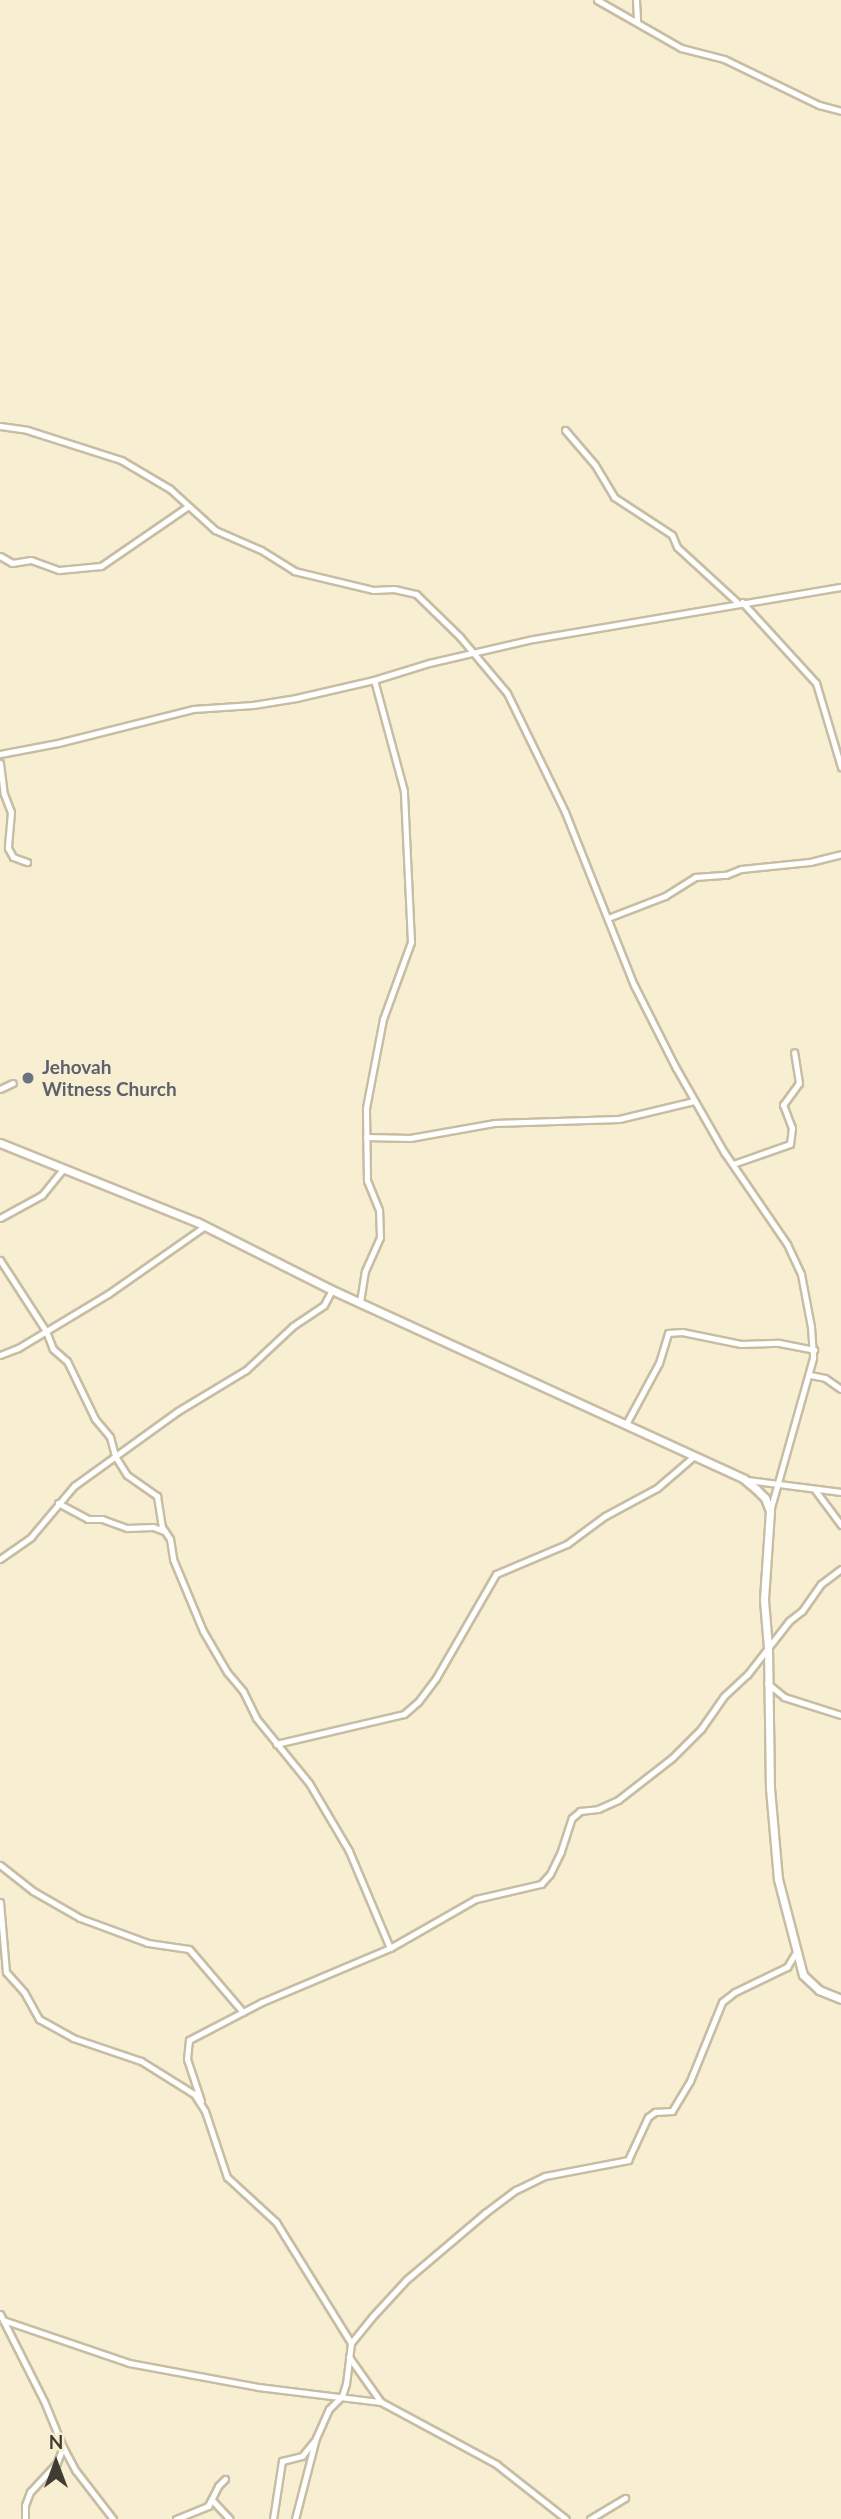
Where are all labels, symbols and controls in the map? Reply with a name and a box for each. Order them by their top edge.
place label: Jehovah Witness Church [42,1056,177,1100]
marker: Jehovah Witness Church [20,1070,36,1086]
north arrow [21,2428,91,2498]
text: N [49,2430,63,2453]

